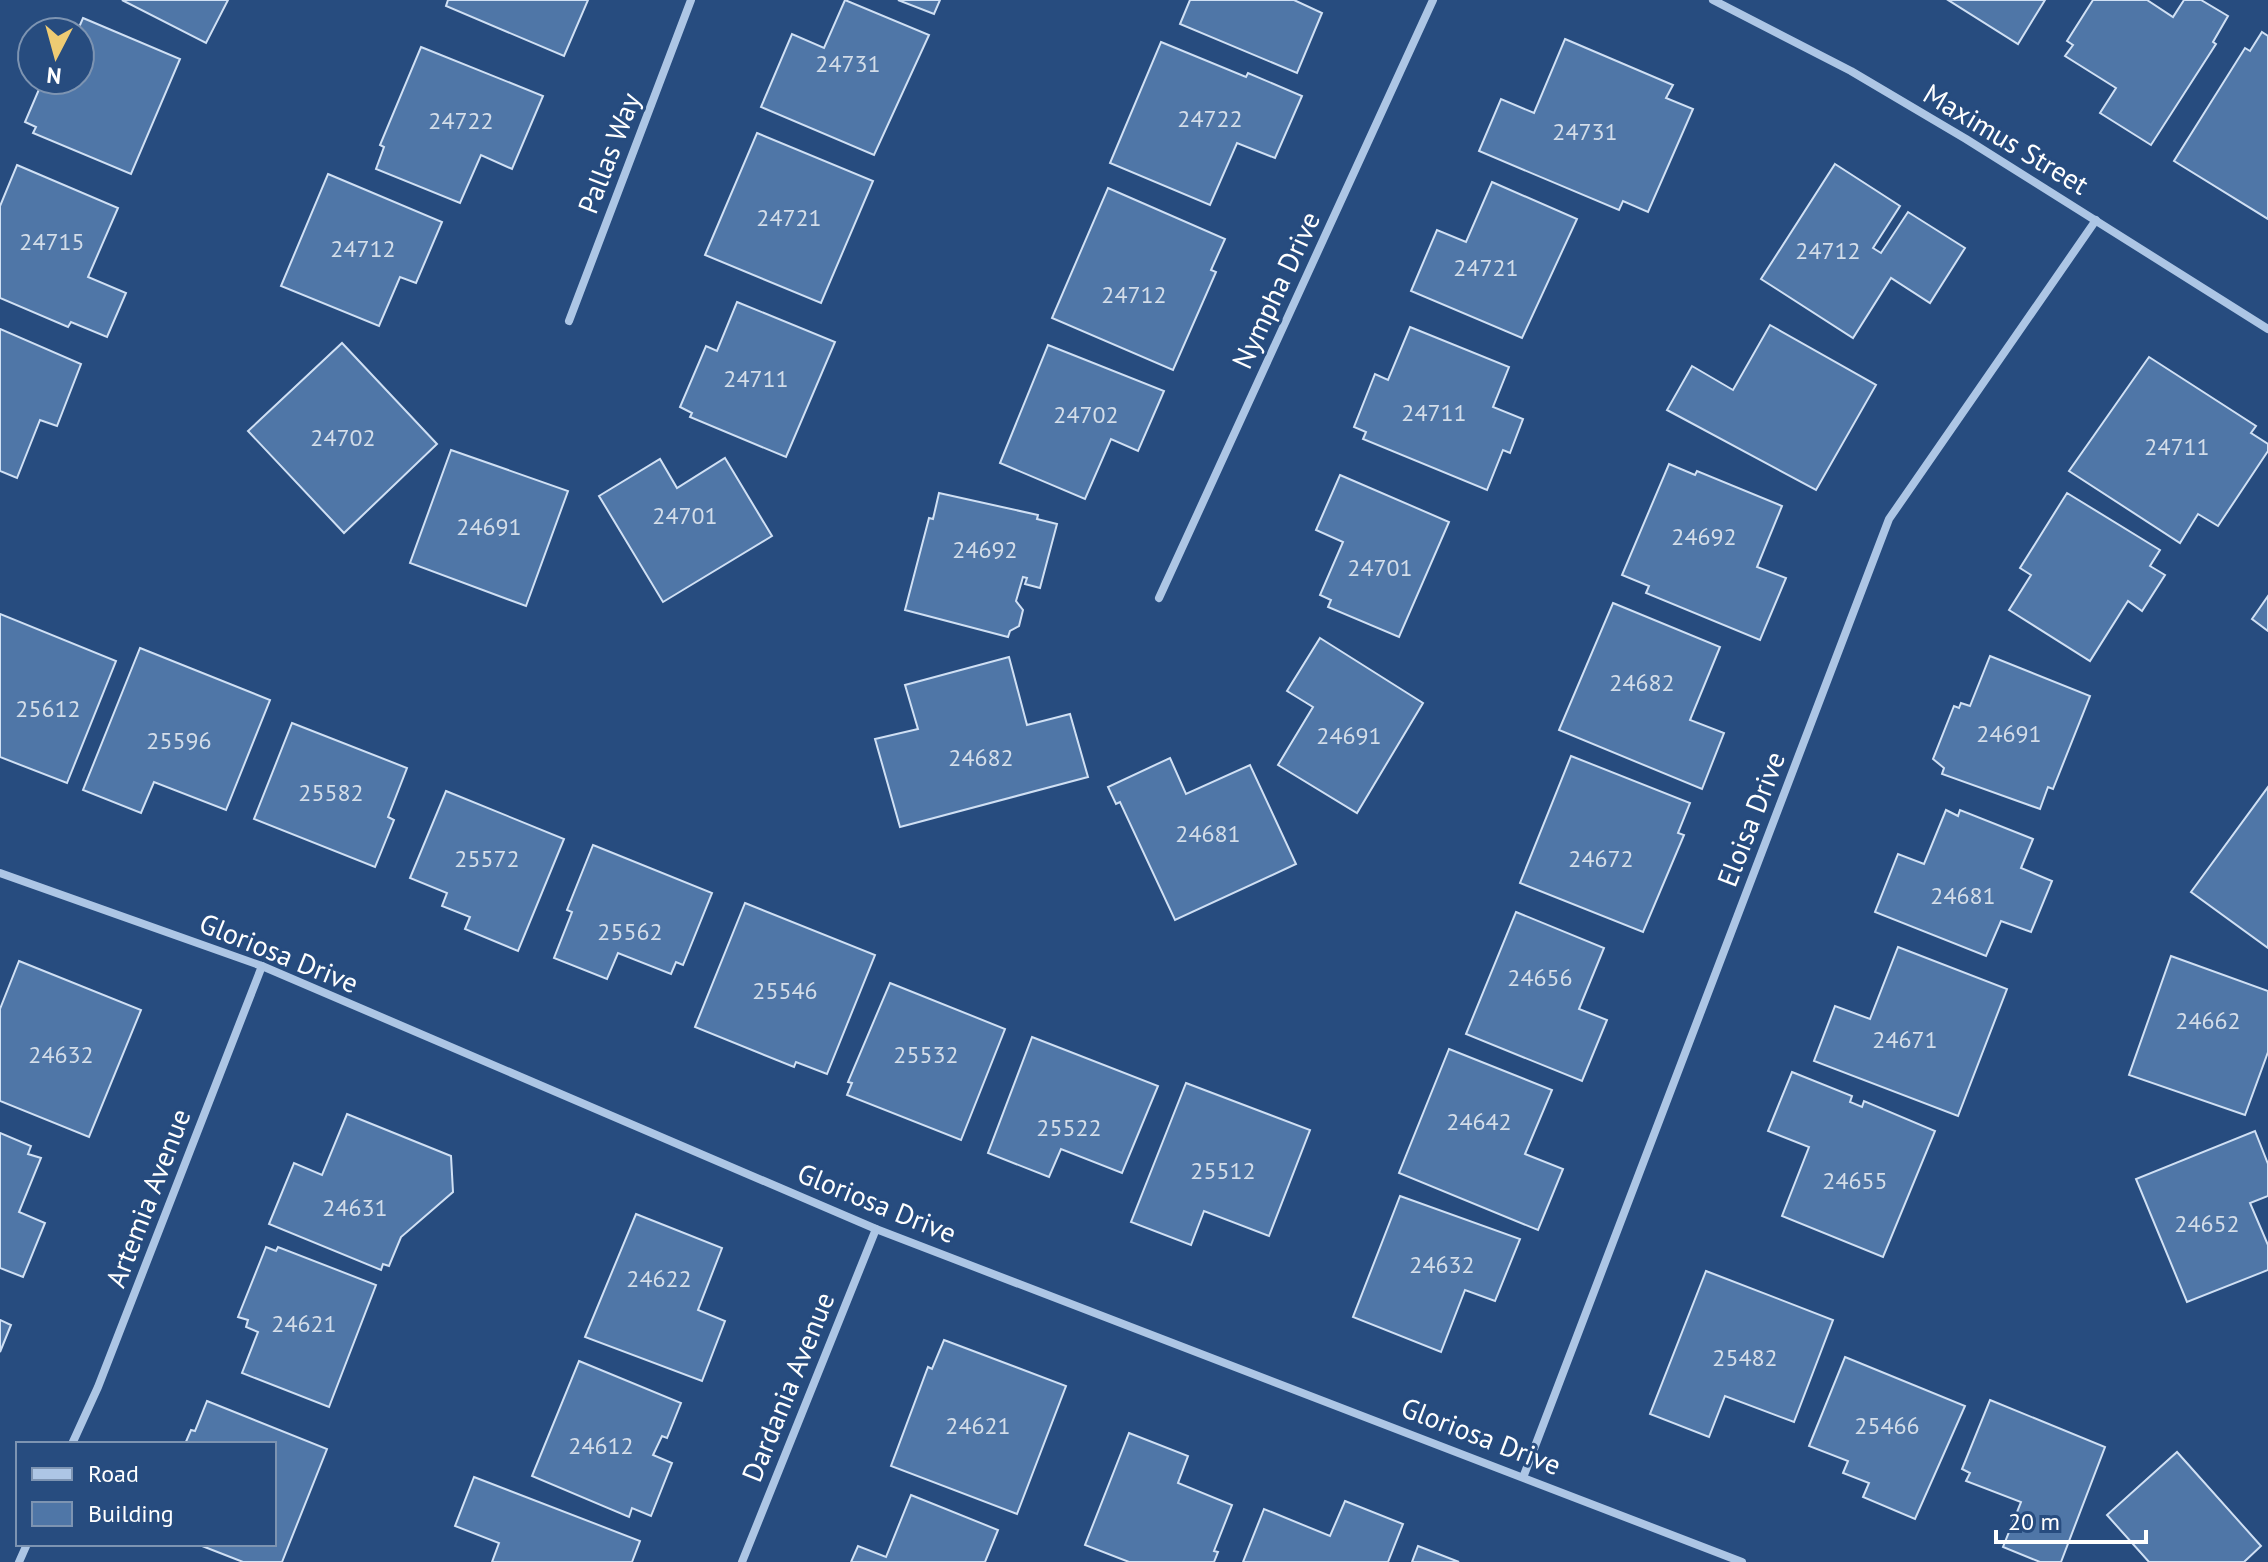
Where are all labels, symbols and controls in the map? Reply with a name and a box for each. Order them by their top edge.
north arrow [16,16,96,96]
house number: 24731 [815,48,881,79]
text: N [45,61,63,91]
street label: Maximus Street [1917,75,2096,203]
street label: Pallas Way [569,87,648,219]
house number: 24722 [1177,103,1243,134]
house number: 24722 [428,105,494,136]
house number: 24731 [1552,116,1618,147]
house number: 24721 [756,202,822,233]
street label: Nympha Drive [1223,205,1328,374]
house number: 24715 [19,226,85,257]
house number: 24712 [330,233,396,264]
house number: 24712 [1795,235,1861,266]
house number: 24721 [1453,252,1519,283]
house number: 24712 [1101,279,1167,310]
house number: 24711 [723,363,789,394]
house number: 24711 [1401,397,1467,428]
house number: 24702 [1053,399,1119,430]
house number: 24702 [310,422,376,453]
house number: 24711 [2144,431,2210,462]
house number: 24701 [652,500,718,531]
house number: 24691 [456,511,522,542]
house number: 24692 [1671,521,1737,552]
house number: 24692 [952,534,1018,565]
house number: 24701 [1347,552,1413,583]
house number: 24682 [1609,667,1675,698]
house number: 25612 [15,693,81,724]
house number: 24691 [1976,718,2042,749]
house number: 24691 [1316,720,1382,751]
house number: 25596 [146,725,212,756]
house number: 24682 [948,742,1014,773]
street label: Eloisa Drive [1708,746,1793,892]
house number: 25582 [298,777,364,808]
house number: 24681 [1175,818,1241,849]
house number: 25572 [454,843,520,874]
house number: 24672 [1568,843,1634,874]
house number: 24681 [1930,880,1996,911]
street label: Gloriosa Drive [194,904,364,1001]
house number: 25562 [597,916,663,947]
house number: 24656 [1507,962,1573,993]
house number: 25546 [752,975,818,1006]
house number: 24662 [2175,1005,2241,1036]
house number: 24671 [1872,1024,1938,1055]
house number: 24632 [28,1039,94,1070]
house number: 25532 [893,1039,959,1070]
street label: Artemia Avenue [97,1103,199,1292]
house number: 24642 [1446,1106,1512,1137]
house number: 25522 [1036,1112,1102,1143]
street label: Gloriosa Drive [792,1154,962,1251]
house number: 25512 [1190,1155,1256,1186]
house number: 24655 [1822,1165,1888,1196]
house number: 24631 [322,1192,388,1223]
house number: 24652 [2174,1208,2240,1239]
house number: 24632 [1409,1249,1475,1280]
house number: 24622 [626,1263,692,1294]
street label: Dardania Avenue [733,1287,842,1487]
house number: 24621 [271,1308,337,1339]
house number: 25482 [1712,1342,1778,1373]
street label: Gloriosa Drive [1396,1388,1566,1483]
house number: 24621 [945,1410,1011,1441]
house number: 25466 [1854,1410,1920,1441]
house number: 24612 [568,1430,634,1461]
legend [16,1442,276,1546]
text: Road [88,1458,139,1489]
scale bar [1996,1494,2146,1544]
text: Building [88,1498,174,1529]
text: 20 m [2008,1506,2060,1537]

